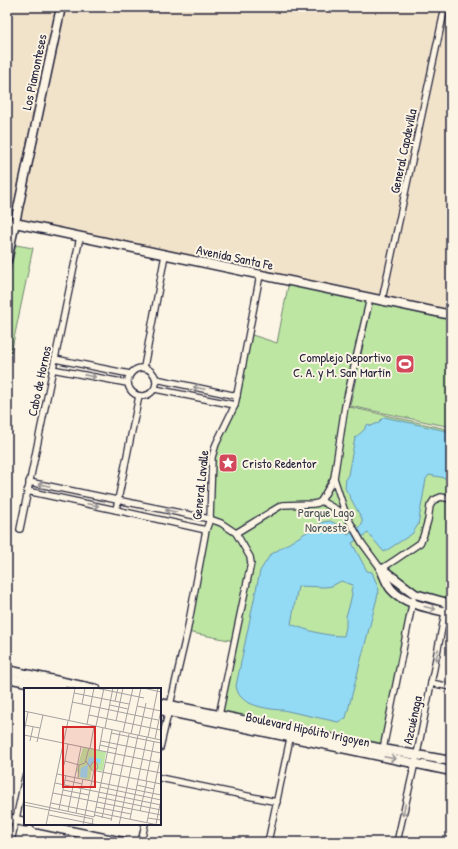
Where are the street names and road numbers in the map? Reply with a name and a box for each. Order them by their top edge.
street label: Los Piamonteses [17,32,51,112]
street label: General Capdevilla [385,107,421,195]
street label: Avenida Santa Fe [195,240,275,274]
street label: Cabo de Hornos [23,344,55,418]
street label: General Lavalle [187,449,213,521]
street label: Azcuénaga [398,694,426,746]
street label: Boulevard Hipólito Irigoyen [244,707,372,751]

